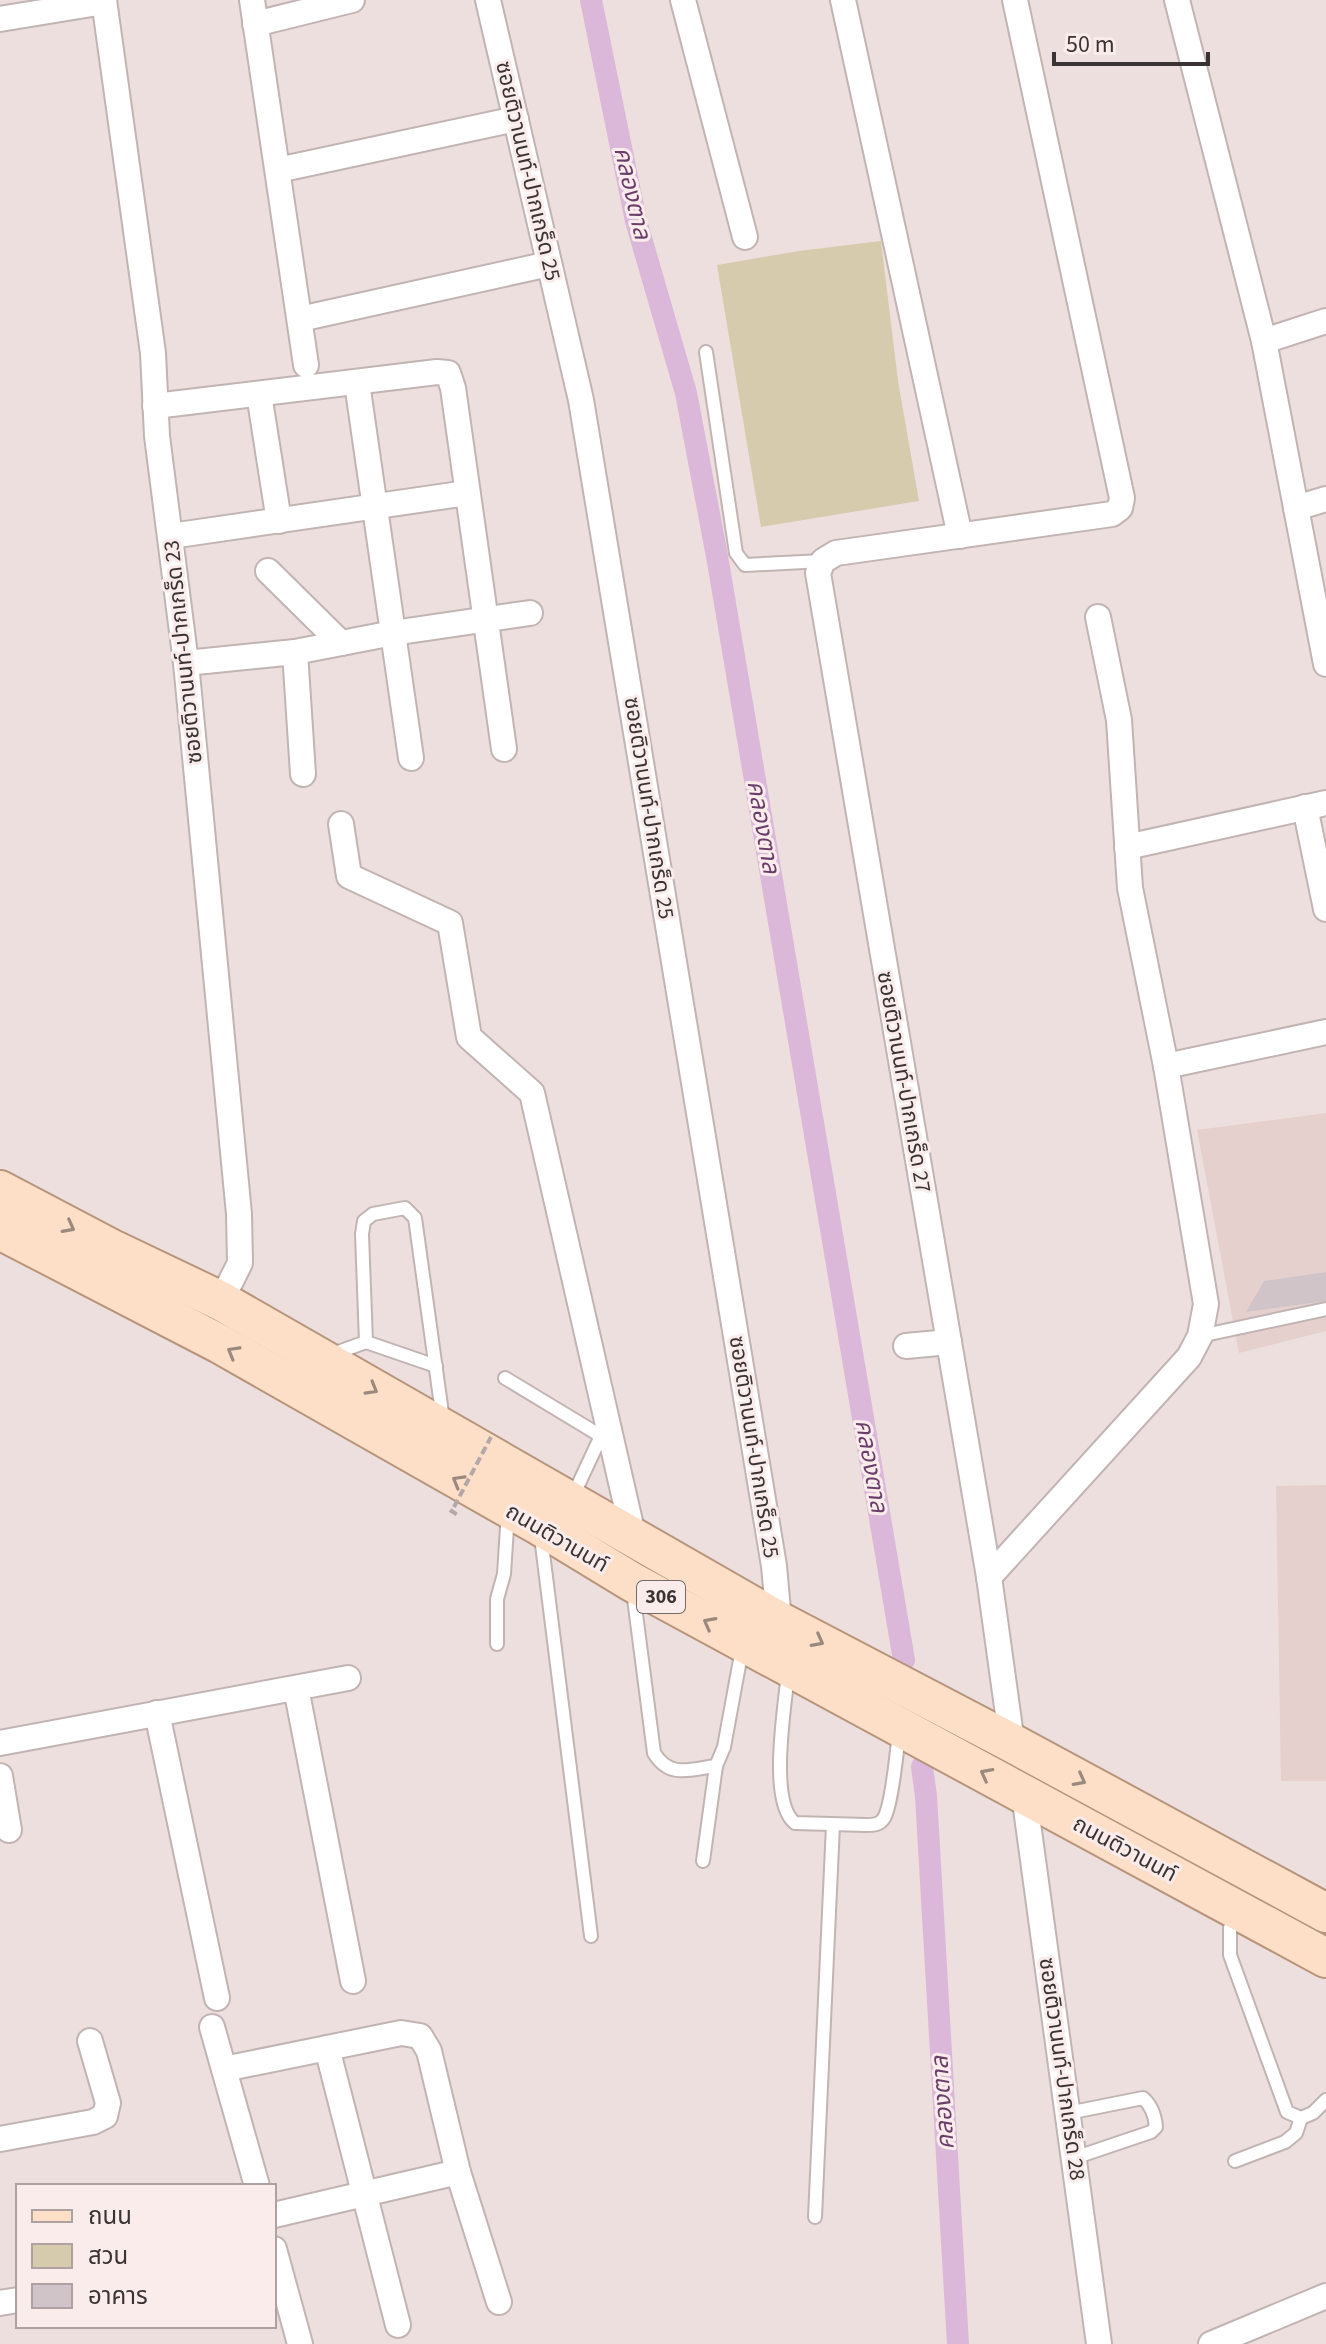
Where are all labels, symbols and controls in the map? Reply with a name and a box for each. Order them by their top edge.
scale bar [1054,16,1208,66]
text: 50 m [1066,27,1115,62]
street label: ซอยติวานนท์-ปากเกร็ด 25 [487,58,569,284]
water label: คลองตาล [604,143,660,244]
street label: ซอยติวานนท์-ปากเกร็ด 23 [155,539,211,765]
street label: ซอยติวานนท์-ปากเกร็ด 25 [616,695,682,921]
water label: คลองตาล [738,778,789,878]
street label: ซอยติวานนท์-ปากเกร็ด 27 [869,969,939,1195]
one-way arrow [61,1217,75,1232]
street label: ซอยติวานนท์-ปากเกร็ด 25 [721,1334,787,1560]
one-way arrow [227,1346,242,1362]
one-way arrow [363,1379,378,1395]
water label: คลองตาล [846,1417,897,1517]
one-way arrow [452,1475,467,1491]
street label: ถนนติวานนท์ [499,1496,615,1580]
road number: 306 [637,1581,685,1613]
one-way arrow [702,1618,717,1633]
one-way arrow [809,1632,824,1647]
one-way arrow [980,1769,995,1784]
one-way arrow [1072,1770,1087,1785]
street label: ถนนติวานนท์ [1067,1808,1183,1890]
street label: ซอยติวานนท์-ปากเกร็ด 28 [1031,1956,1093,2182]
water label: คลองตาล [922,2054,964,2151]
legend [16,2184,276,2328]
text: ถนน [88,2199,132,2234]
text: สวน [88,2239,128,2274]
text: อาคาร [88,2279,148,2314]

